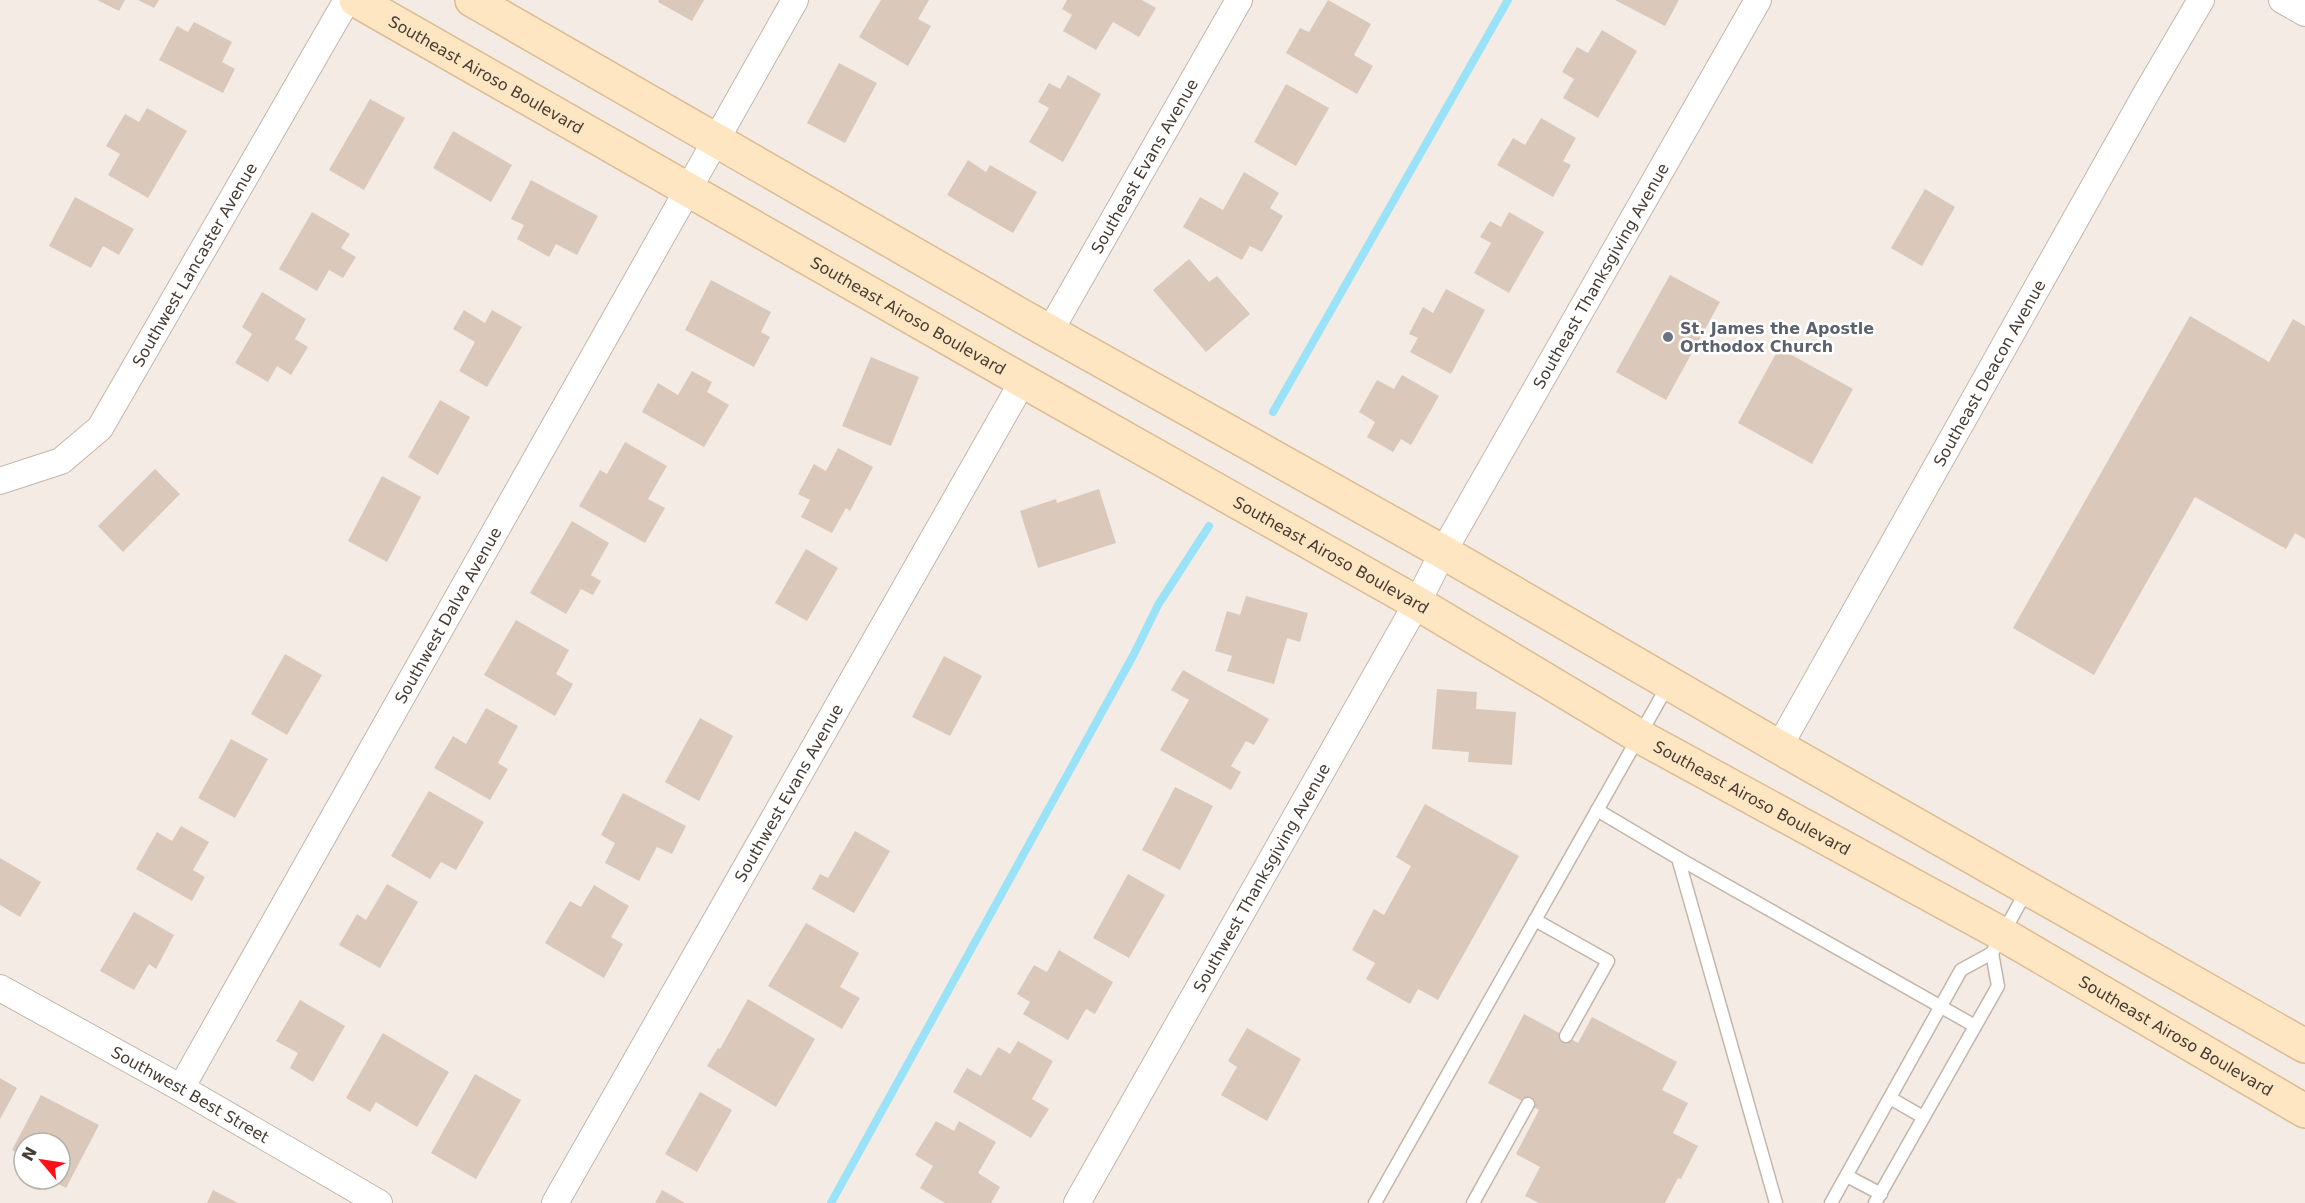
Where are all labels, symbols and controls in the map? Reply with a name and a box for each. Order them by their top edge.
street label: Southeast Airoso Boulevard [385,12,587,138]
street label: Southeast Evans Avenue [1087,75,1202,257]
street label: Southwest Lancaster Avenue [128,159,261,370]
street label: Southeast Thanksgiving Avenue [1529,160,1673,392]
street label: Southeast Airoso Boulevard [807,253,1009,379]
street label: Southeast Deacon Avenue [1930,277,2050,470]
place label: St. James the Apostle Orthodox Church [1680,319,1874,356]
marker: St. James the Apostle Orthodox Church [1661,330,1675,344]
street label: Southeast Airoso Boulevard [1230,492,1432,618]
street label: Southwest Dalva Avenue [391,524,506,707]
street label: Southwest Evans Avenue [731,701,847,885]
street label: Southeast Airoso Boulevard [1650,737,1854,860]
street label: Southwest Thanksgiving Avenue [1189,760,1334,996]
street label: Southeast Airoso Boulevard [2075,972,2276,1100]
street label: Southwest Best Street [108,1042,272,1147]
north arrow [12,1131,72,1191]
text: N [18,1144,41,1164]

